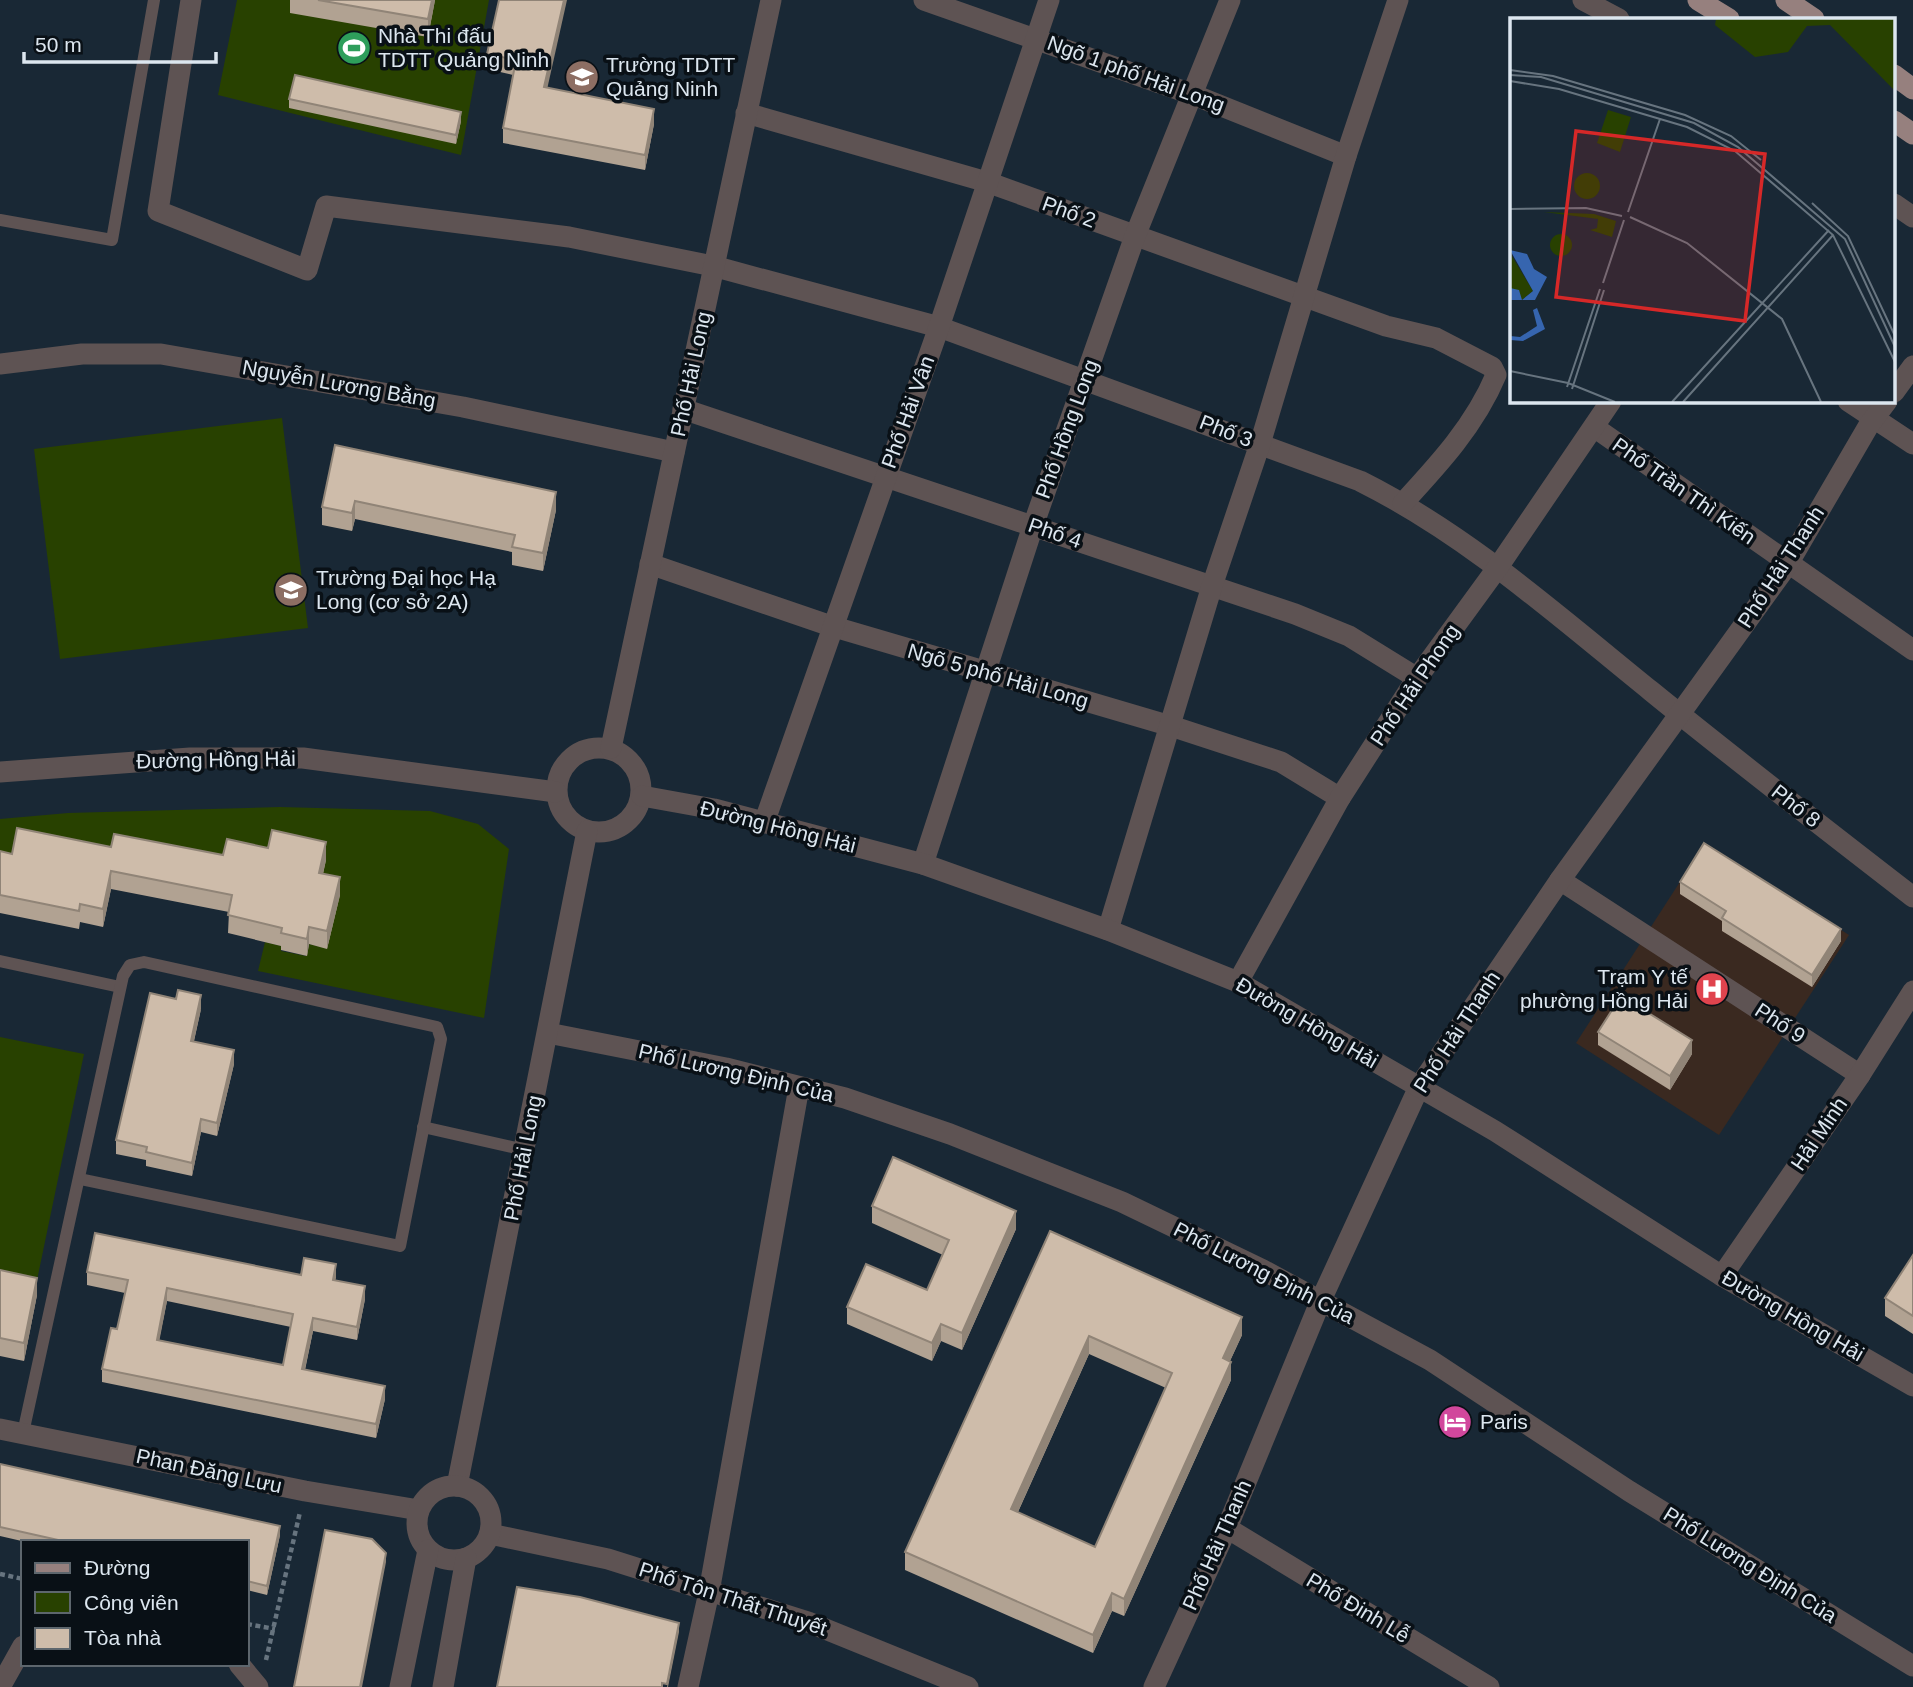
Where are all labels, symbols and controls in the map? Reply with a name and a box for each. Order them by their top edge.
inset map [1510,18,1896,402]
scale bar [24,21,217,65]
place label: Nhà Thi đấu TDTT Quảng Ninh [378,24,549,71]
sports icon: Nhà Thi đấu TDTT Quảng Ninh [335,29,373,67]
street label: Ngõ 1 phố Hải Long [1044,31,1228,116]
text: 50 m [35,33,82,56]
place label: Trường TDTT Quảng Ninh [606,53,736,100]
school or university icon: Trường TDTT Quảng Ninh [563,58,601,96]
street label: Phố 2 [1039,191,1099,232]
street label: Phố Hải Long [666,309,715,439]
street label: Phố Hải Vân [877,352,939,471]
street label: Nguyễn Lương Bằng [241,355,438,412]
street label: Phố Hồng Long [1031,356,1102,501]
street label: Phố 3 [1196,410,1256,451]
street label: Phố Trần Thì Kiến [1609,433,1760,548]
street label: Phố Hải Thanh [1733,502,1828,632]
street label: Phố 4 [1025,513,1085,552]
place label: Trường Đại học Hạ Long (cơ sở 2A) [316,566,496,613]
school or university icon: Trường Đại học Hạ Long (cơ sở 2A) [272,571,310,609]
street label: Phố Hải Phong [1366,620,1464,750]
street label: Ngõ 5 phố Hải Long [905,639,1091,712]
street label: Đường Hồng Hải [136,747,296,772]
street label: Phố 8 [1768,780,1825,832]
street label: Đường Hồng Hải [698,796,858,857]
place label: Trạm Y tế phường Hồng Hải [1520,965,1688,1012]
street label: Phố Hải Thanh [1409,967,1504,1097]
hospital icon: Trạm Y tế phường Hồng Hải [1693,970,1731,1008]
street label: Đường Hồng Hải [1232,973,1382,1072]
street label: Phố 9 [1751,998,1810,1047]
street label: Phố Lương Định Của [636,1039,836,1106]
street label: Phố Hải Long [499,1093,546,1223]
street label: Hải Minh [1786,1093,1851,1175]
street label: Phố Lương Định Của [1170,1217,1359,1328]
street label: Đường Hồng Hải [1718,1266,1868,1365]
hotel icon: Paris [1436,1403,1474,1441]
place label: Paris [1480,1410,1528,1433]
street label: Phan Đăng Lưu [134,1444,284,1497]
street label: Phố Hải Thanh [1178,1476,1255,1613]
street label: Phố Lương Định Của [1660,1502,1841,1627]
legend [21,1540,248,1666]
text: Đường [84,1556,150,1579]
street label: Phố Tôn Thất Thuyết [636,1557,830,1640]
street label: Phố Đinh Lễ [1303,1568,1414,1647]
text: Công viên [84,1591,179,1614]
text: Tòa nhà [84,1626,161,1649]

